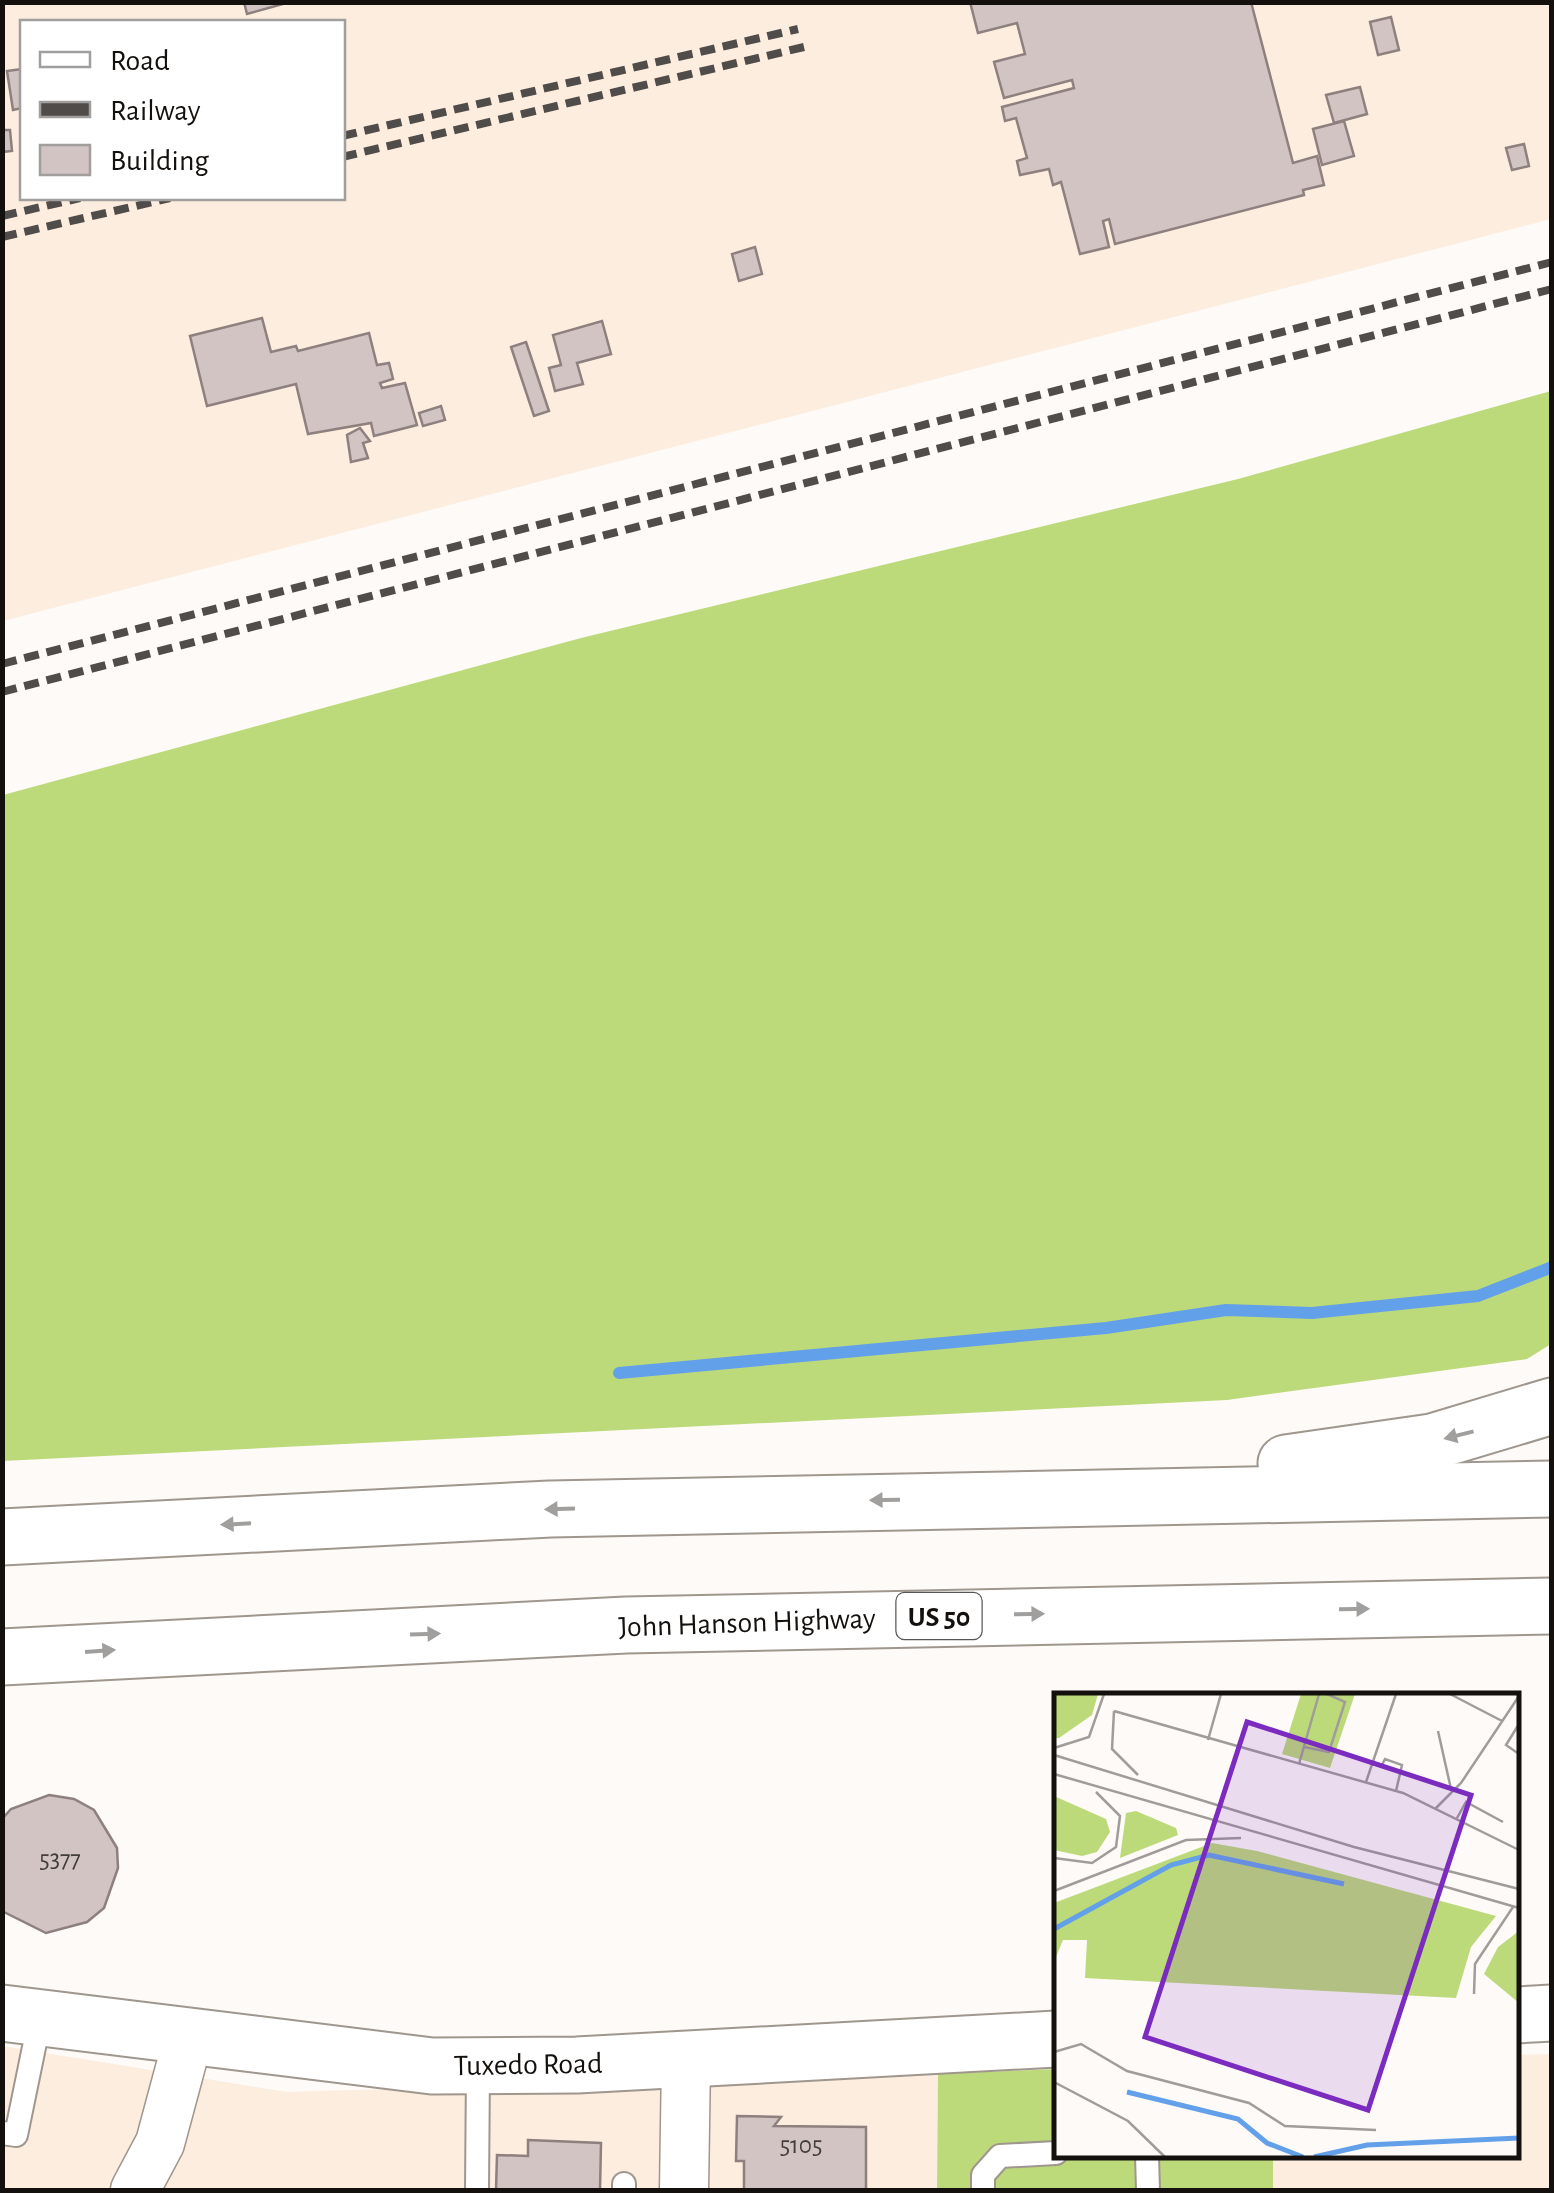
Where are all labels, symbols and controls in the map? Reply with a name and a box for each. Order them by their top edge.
legend [20,20,345,200]
text: Road [110,46,170,76]
text: Railway [110,96,201,126]
text: Building [110,146,209,176]
one-way arrow [1443,1428,1474,1444]
one-way arrow [869,1492,901,1508]
one-way arrow [544,1501,576,1517]
one-way arrow [219,1516,251,1532]
road number: US 50 [896,1593,982,1639]
one-way arrow [1339,1600,1371,1616]
street label: John Hanson Highway [618,1604,876,1642]
one-way arrow [1014,1606,1046,1622]
one-way arrow [409,1625,441,1641]
one-way arrow [84,1643,116,1659]
inset map [1054,1693,1519,2158]
house number: 5377 [39,1847,81,1872]
street label: Tuxedo Road [453,2049,603,2081]
house number: 5105 [780,2133,822,2158]

